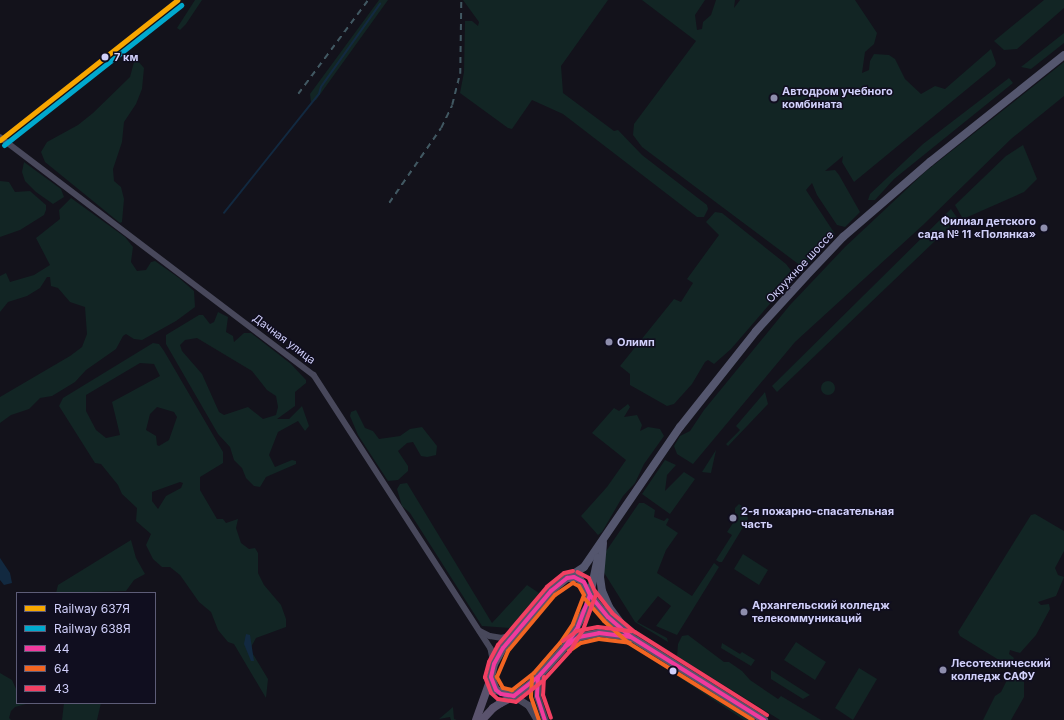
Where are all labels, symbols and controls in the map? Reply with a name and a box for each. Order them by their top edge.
marker: 7 км [98,50,112,64]
place label: 7 км [114,50,138,64]
place label: Автодром учебного комбината [782,85,893,111]
marker: Автодром учебного комбината [769,93,779,103]
place label: Филиал детского сада № 11 «Полянка» [918,215,1036,241]
marker: Филиал детского сада № 11 «Полянка» [1039,223,1049,233]
street label: Окружное шоссе [763,228,837,306]
street label: Дачная улица [250,311,318,367]
place label: Олимп [617,335,655,349]
marker: Олимп [604,337,614,347]
place label: 2-я пожарно-спасательная часть [741,505,894,531]
marker: 2-я пожарно-спасательная часть [728,513,738,523]
legend [16,592,156,704]
place label: Архангельский колледж телекоммуникаций [752,599,890,625]
text: Railway 637Я [54,601,130,616]
marker: Архангельский колледж телекоммуникаций [739,607,749,617]
text: Railway 638Я [54,621,131,636]
text: 44 [54,641,70,656]
place label: Лесотехнический колледж САФУ [951,657,1051,683]
text: 64 [54,661,69,676]
marker: Лесотехнический колледж САФУ [938,665,948,675]
unlabelled marker [668,666,678,676]
text: 43 [54,681,69,696]

